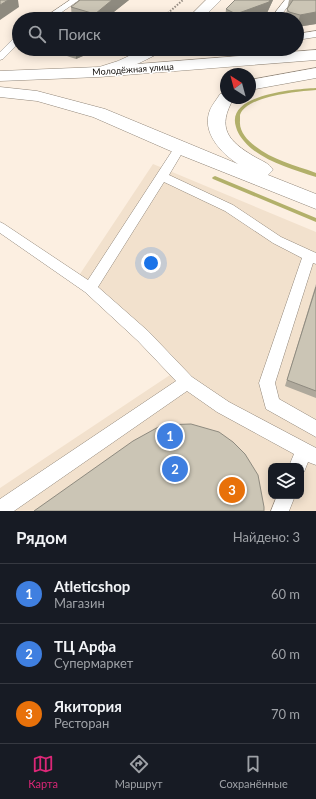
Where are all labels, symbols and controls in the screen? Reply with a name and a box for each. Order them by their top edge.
search box [12,12,304,56]
icon: search [26,23,48,45]
text: Поиск [58,25,101,43]
street label: Молодёжная улица [92,61,174,77]
north arrow [220,68,256,104]
your location [141,253,161,273]
pin: 1 [157,421,183,451]
pin: 2 [162,454,188,484]
map controls [268,463,304,499]
button: layers [268,463,304,499]
pin: 3 [219,475,245,505]
text: Рядом [16,527,67,548]
text: Найдено: 3 [233,529,300,545]
text: Atleticshop [54,577,130,595]
text: 1 [25,586,33,602]
text: 60 m [271,586,300,602]
text: Магазин [54,595,105,611]
text: ТЦ Арфа [54,637,116,655]
text: 2 [25,646,33,662]
text: 60 m [271,646,300,662]
text: Супермаркет [54,655,133,671]
text: Якитория [54,697,122,715]
text: 3 [25,706,33,722]
text: 70 m [271,706,300,722]
text: Ресторан [54,715,109,731]
tab: Карта [28,753,58,790]
tab: Маршрут [115,753,163,790]
tab: Сохранённые [219,753,288,790]

